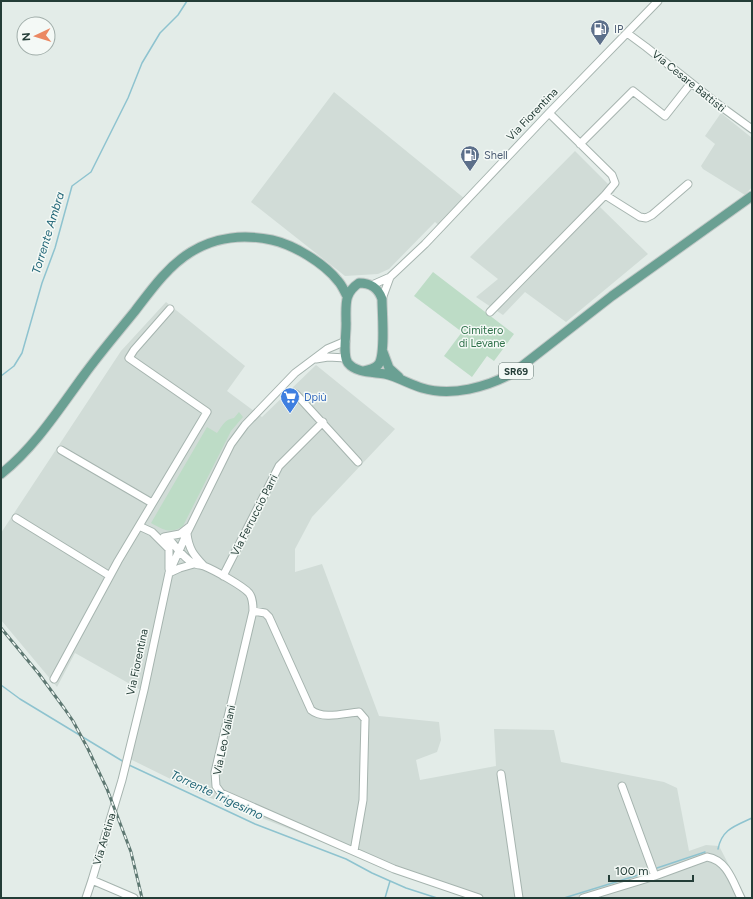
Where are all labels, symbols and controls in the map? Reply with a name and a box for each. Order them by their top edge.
north arrow [16,16,56,56]
fuel station icon: IP [589,18,611,46]
place label: IP [614,23,624,36]
text: N [20,32,33,41]
street label: Via Cesare Battisti [649,48,728,115]
street label: Via Fiorentina [504,85,561,143]
fuel station icon: Shell [459,144,481,172]
place label: Shell [484,149,508,162]
water label: Torrente Ambra [29,190,67,276]
park label: Cimitero di Levane [459,324,505,350]
road number: SR69 [499,363,533,379]
supermarket icon: Dpiù [279,386,301,414]
place label: Dpiù [304,391,327,404]
street label: Via Ferruccio Parri [228,472,281,558]
street label: Via Fiorentina [124,628,151,697]
street label: Via Leo Valiani [211,704,238,776]
water label: Torrente Trigesimo [168,767,266,823]
street label: Via Aretina [90,811,119,867]
scale bar [609,857,693,883]
text: 100 m [615,864,649,878]

